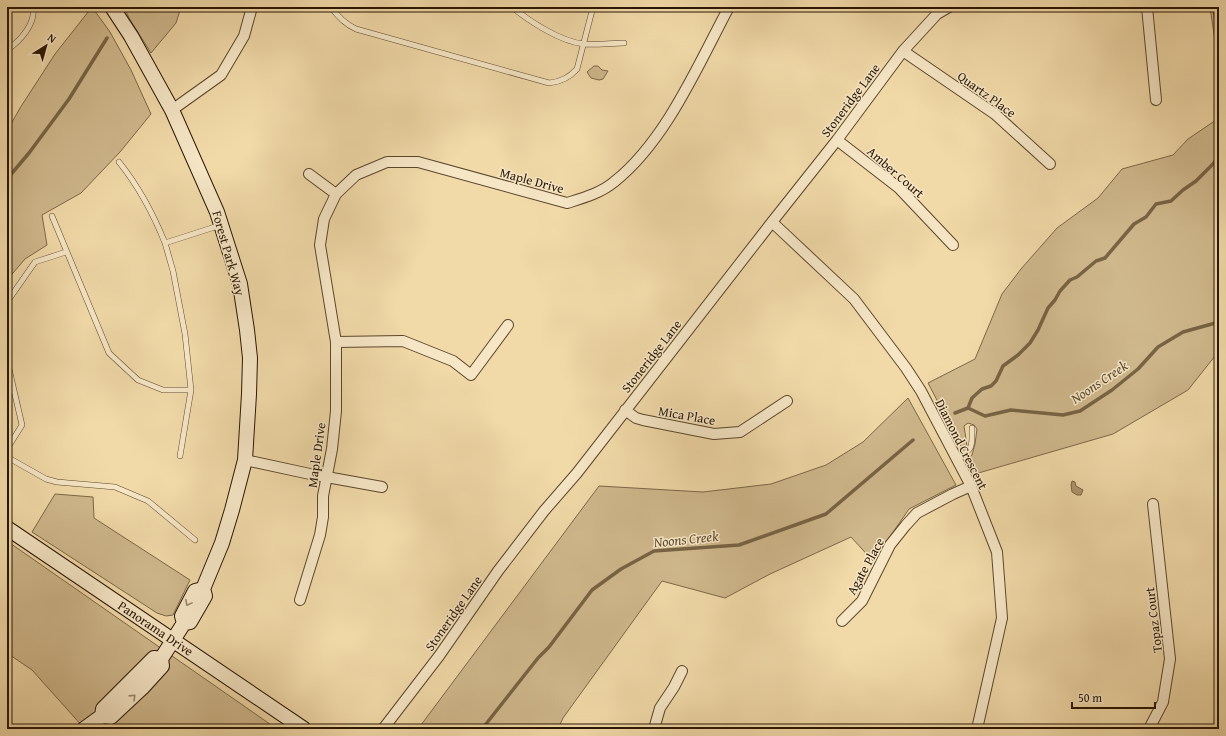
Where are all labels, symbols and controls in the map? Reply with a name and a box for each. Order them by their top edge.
north arrow [26,26,66,66]
text: N [44,29,60,47]
street label: Stoneridge Lane [816,59,885,141]
street label: Quartz Place [954,67,1020,122]
street label: Amber Court [863,142,929,203]
street label: Maple Drive [498,163,566,198]
street label: Forest Park Way [207,208,250,298]
street label: Stoneridge Lane [617,316,686,397]
water label: Noons Creek [1066,355,1132,408]
street label: Diamond Crescent [931,396,993,493]
street label: Mica Place [657,401,717,430]
street label: Maple Drive [303,421,330,489]
water label: Noons Creek [653,526,720,552]
street label: Agate Place [842,534,889,598]
street label: Stoneridge Lane [420,572,486,655]
street label: Topaz Court [1140,586,1167,654]
street label: Panorama Drive [114,596,197,661]
one-way arrow [186,599,193,606]
scale bar [1072,684,1155,710]
text: 50 m [1078,689,1102,706]
one-way arrow [128,694,136,702]

